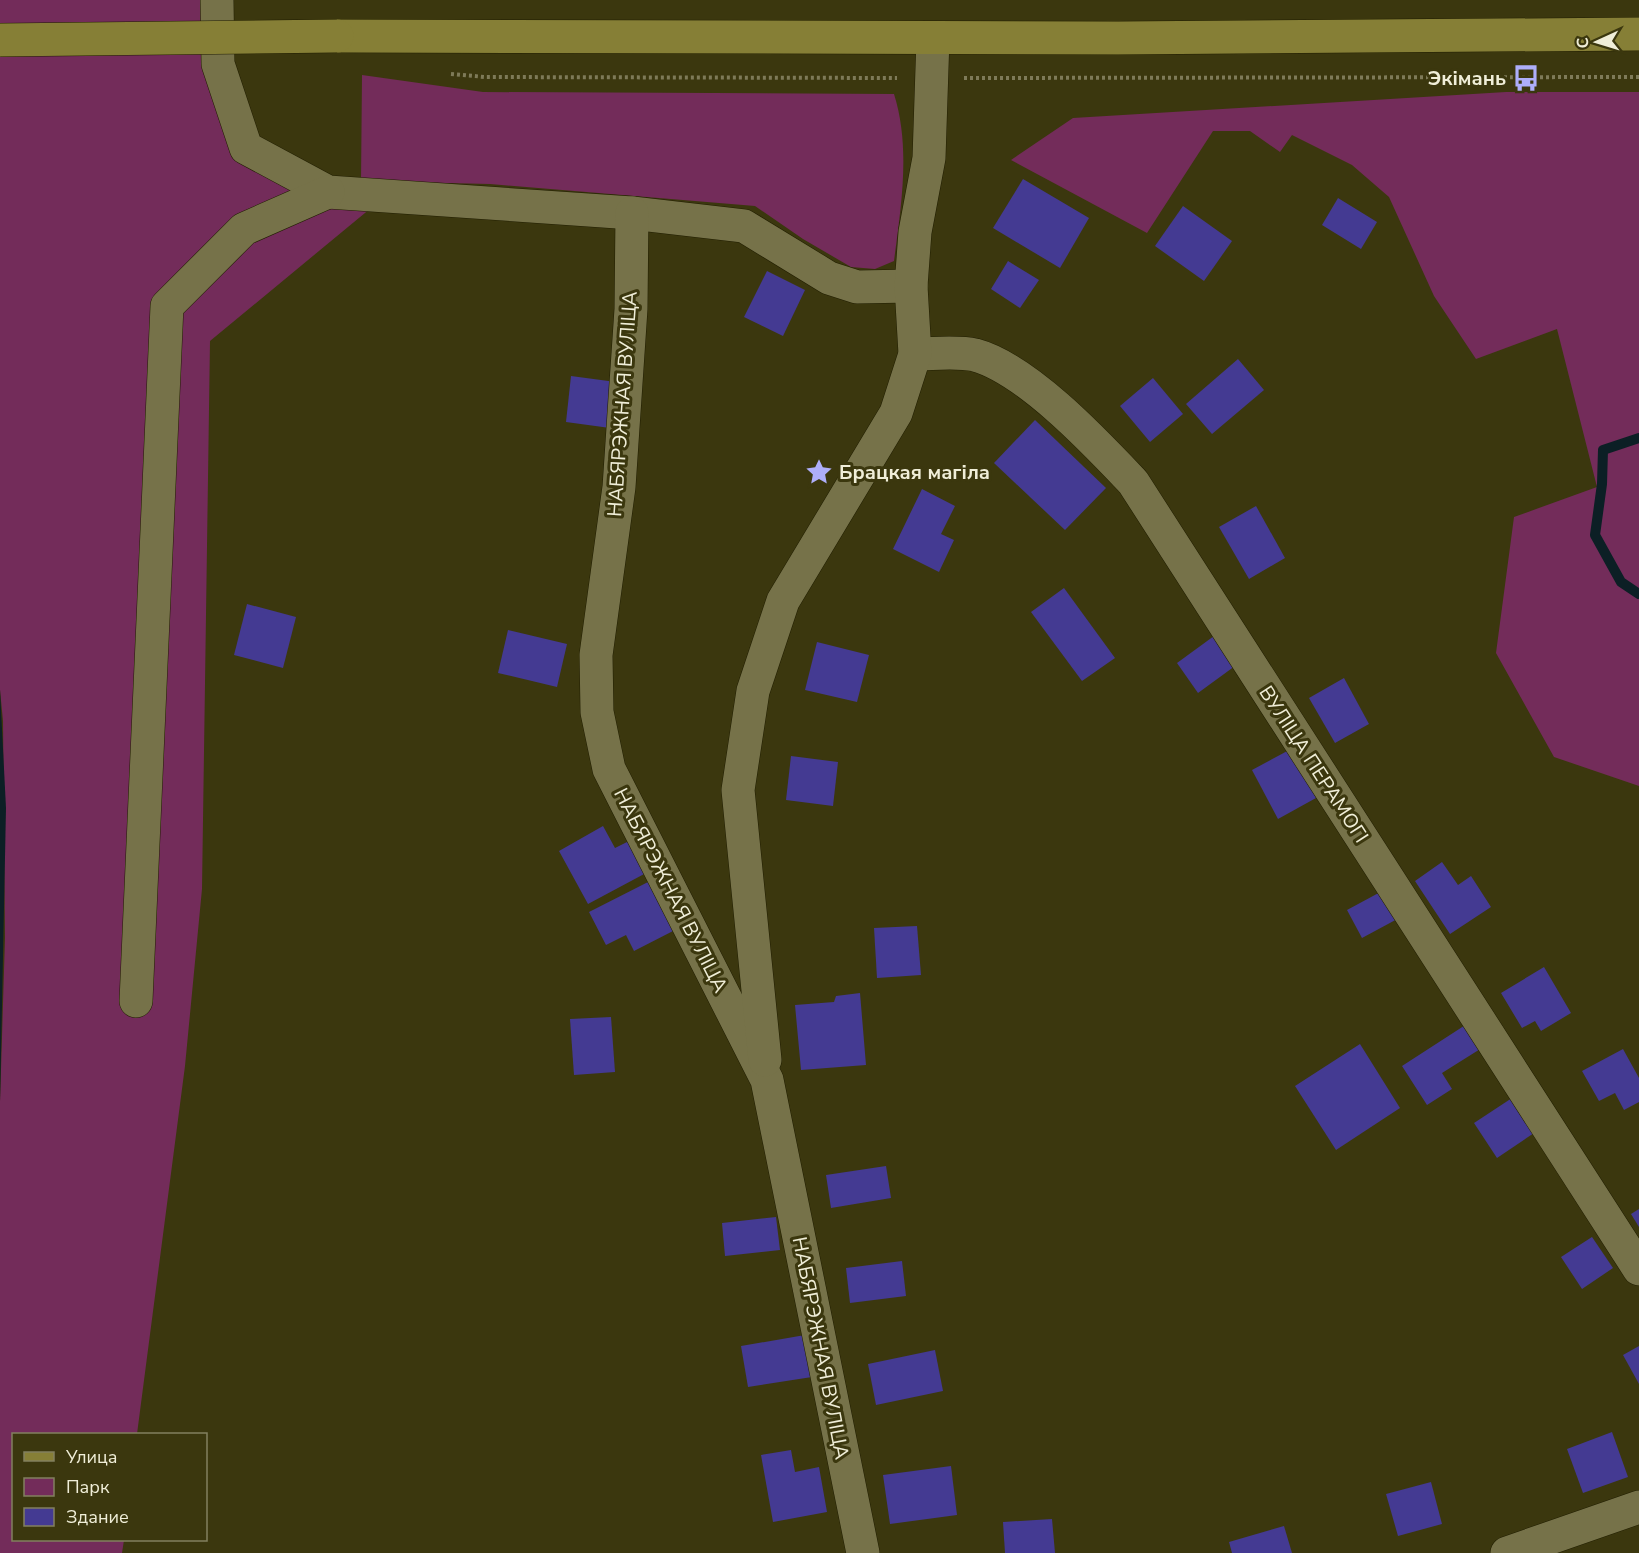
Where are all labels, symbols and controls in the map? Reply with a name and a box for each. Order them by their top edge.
north arrow [1567,12,1627,72]
text: С [1572,37,1594,49]
bus stop icon: Экімань [1511,63,1541,93]
place label: Экімань [1428,65,1506,92]
street label: НАБЯРЭЖНАЯ ВУЛІЦА [601,290,644,518]
place icon: Брацкая магіла [804,457,834,487]
place label: Брацкая магіла [839,459,990,486]
street label: ВУЛІЦА ПЕРАМОГІ [1253,681,1375,848]
street label: НАБЯРЭЖНАЯ ВУЛІЦА [607,783,734,997]
street label: НАБЯРЭЖНАЯ ВУЛІЦА [786,1235,855,1462]
legend [12,1433,207,1541]
text: Улица [65,1445,117,1469]
text: Парк [66,1475,110,1499]
text: Здание [66,1505,129,1529]

